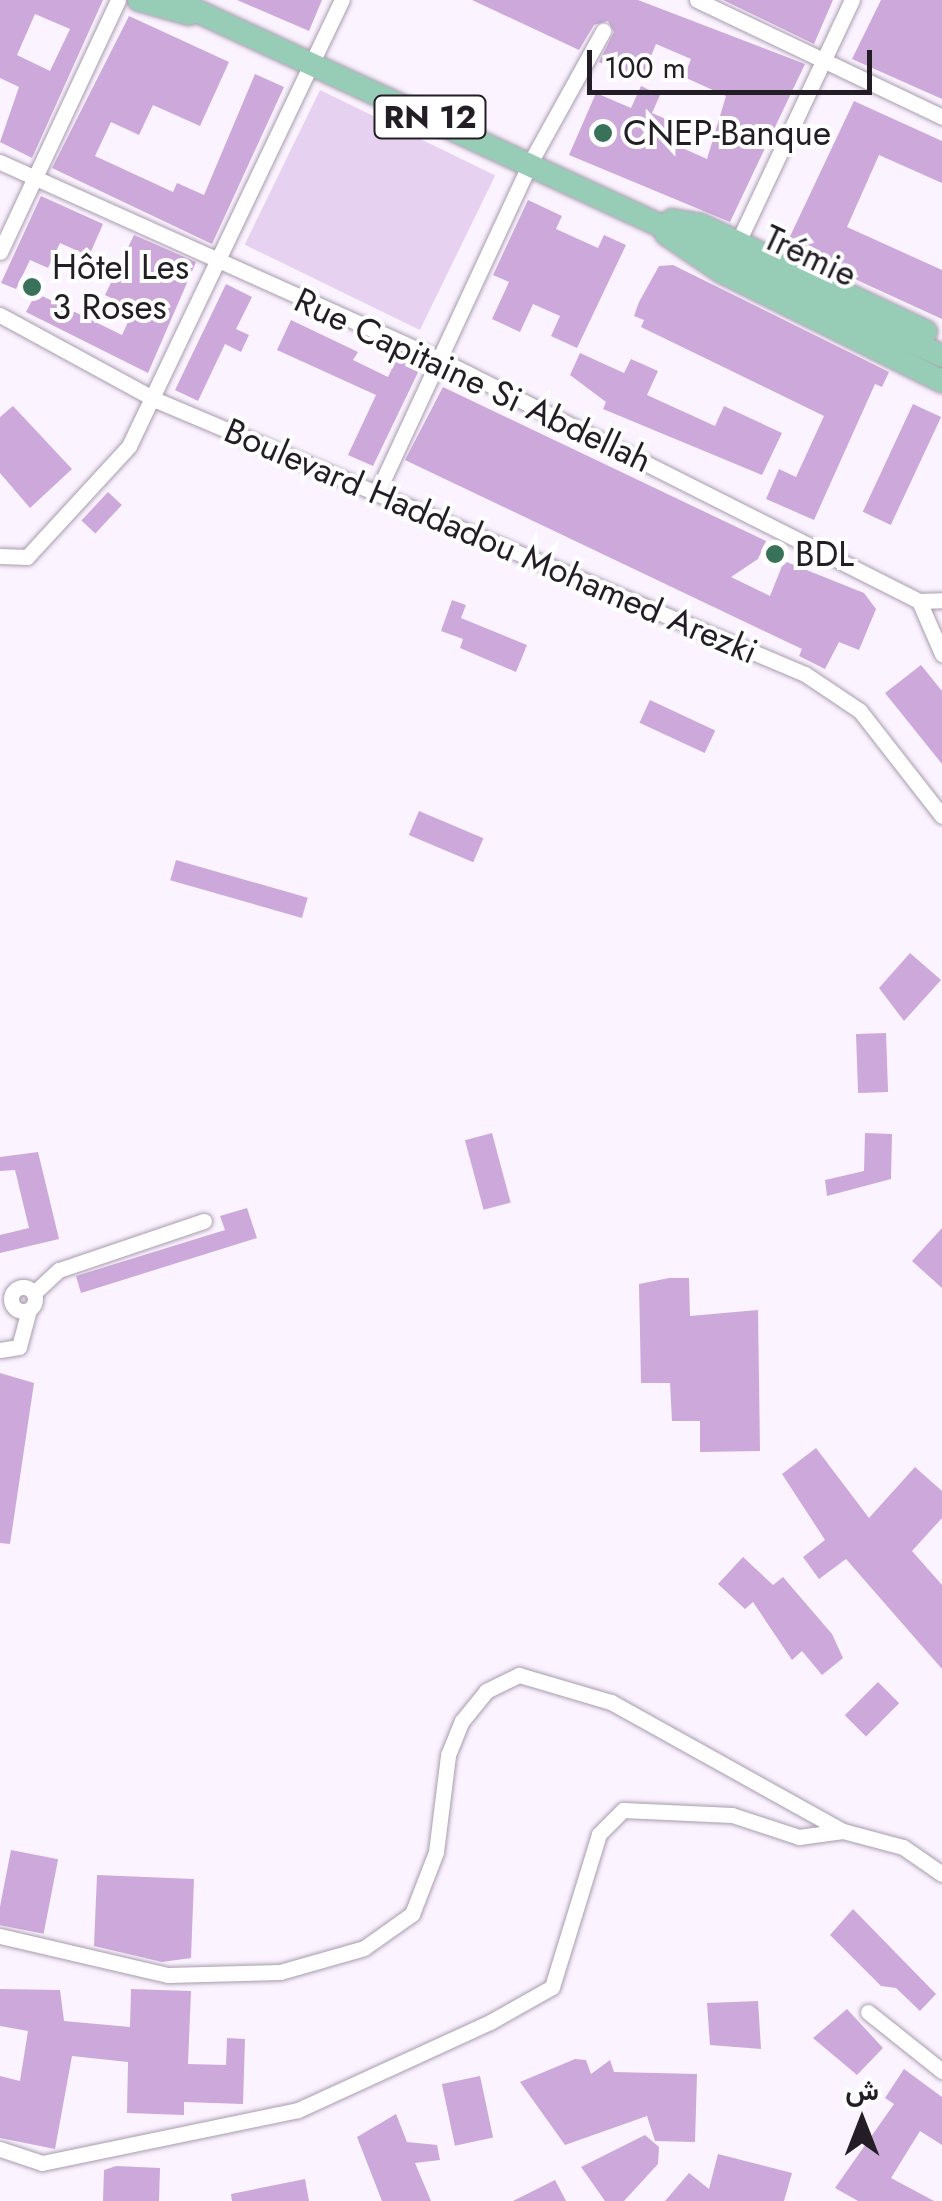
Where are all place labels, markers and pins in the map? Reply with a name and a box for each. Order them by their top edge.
place label: CNEP-Banque [623,112,831,154]
marker: CNEP-Banque [592,122,614,144]
place label: Hôtel Les 3 Roses [52,246,189,328]
marker: Hôtel Les 3 Roses [21,276,43,298]
place label: BDL [795,533,854,575]
marker: BDL [764,543,786,565]

